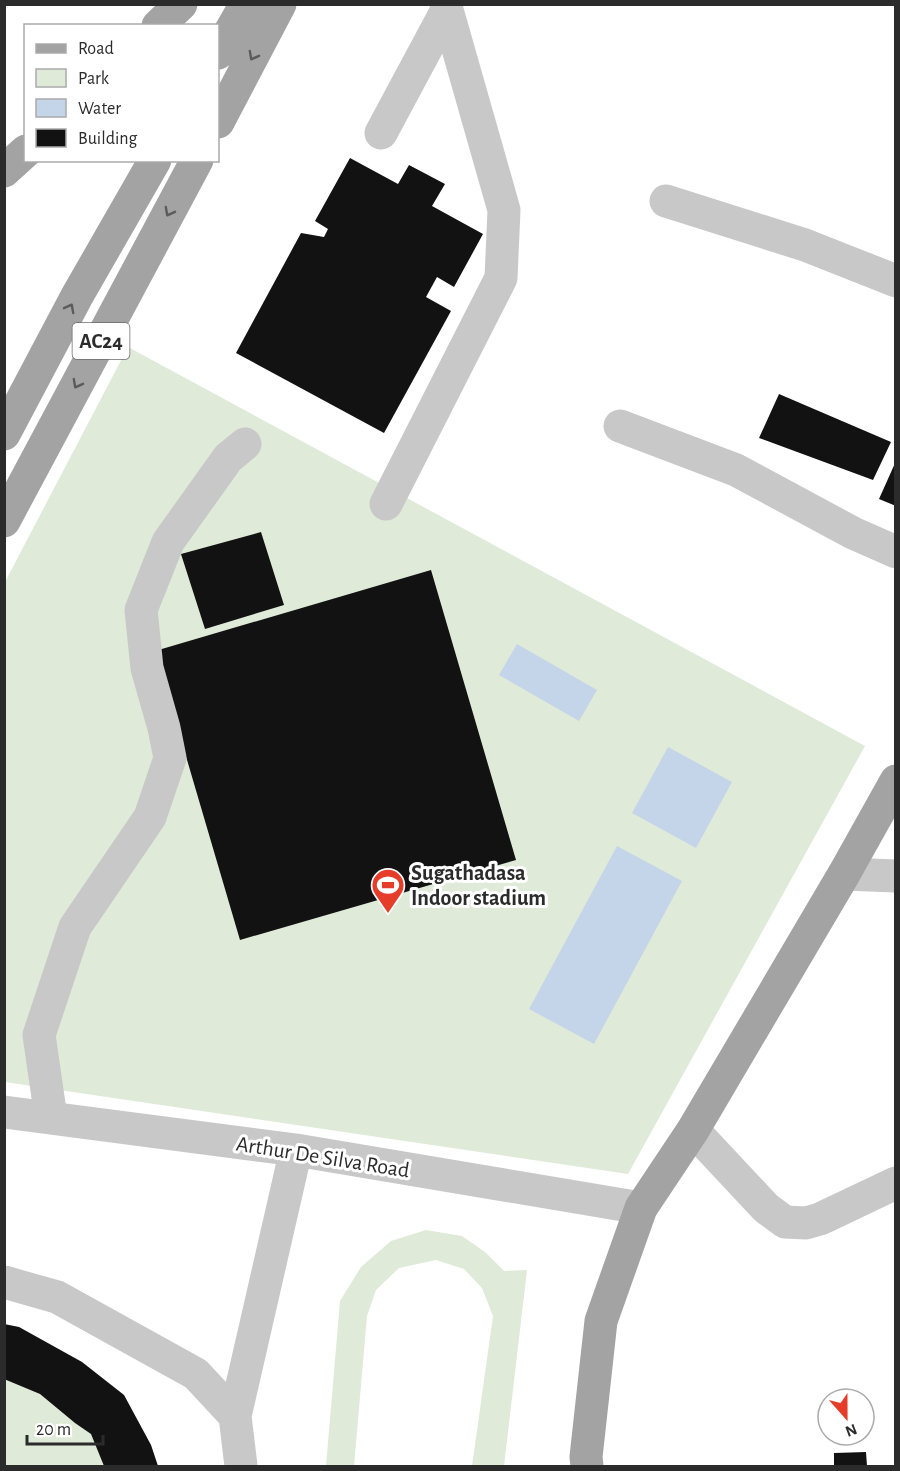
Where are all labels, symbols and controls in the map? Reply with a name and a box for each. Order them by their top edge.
legend [24,24,219,162]
text: Road [78,40,114,58]
one-way arrow [249,50,260,60]
text: Park [78,70,110,88]
text: Water [78,100,121,118]
text: Building [78,130,138,148]
one-way arrow [165,206,176,216]
one-way arrow [63,303,75,314]
road number: AC24 [72,323,130,359]
one-way arrow [73,378,84,388]
place label: Sugathadasa Indoor stadium [411,862,546,909]
sports icon: Sugathadasa Indoor stadium [370,867,406,914]
street label: Arthur De Silva Road [234,1132,411,1182]
north arrow [816,1387,876,1447]
scale bar [27,1408,104,1446]
text: 20 m [36,1421,71,1439]
text: N [843,1421,859,1440]

